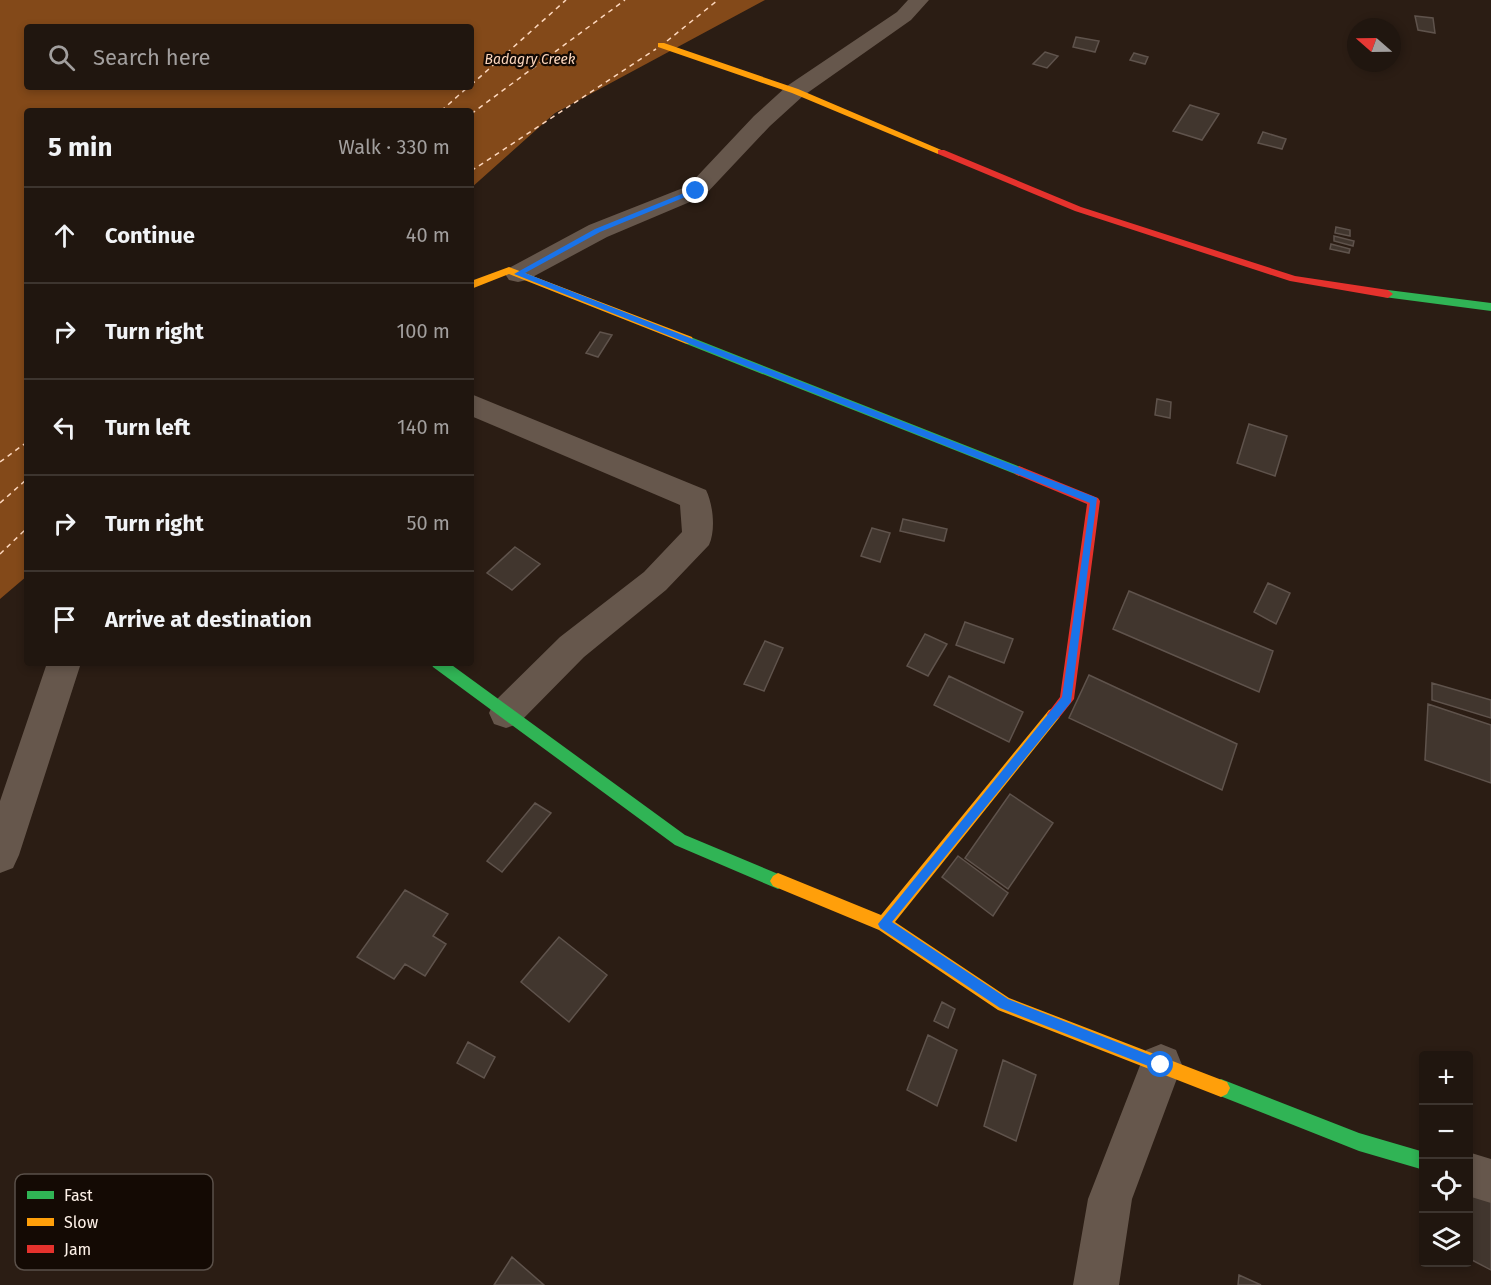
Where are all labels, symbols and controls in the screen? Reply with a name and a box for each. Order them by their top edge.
north arrow [1347,18,1401,72]
search box [24,24,474,90]
icon: search [45,41,78,74]
text: Search here [93,44,211,71]
water label: Badagry Creek [485,51,576,68]
text: 5 min [48,132,112,163]
text: Walk · 330 m [338,135,450,159]
route end [682,177,708,203]
icon: ahead [48,219,81,252]
text: Continue [105,222,195,249]
text: 40 m [406,223,450,247]
icon: right [48,315,81,348]
text: Turn right [105,318,204,345]
text: 100 m [397,319,450,343]
icon: left [48,411,81,444]
text: Turn left [105,414,190,441]
text: 140 m [397,415,450,439]
icon: right [48,507,81,540]
text: Turn right [105,510,204,537]
text: 50 m [406,511,450,535]
icon: arrive [48,603,81,636]
text: Arrive at destination [105,606,312,633]
route start [1147,1051,1173,1077]
map controls [1419,1051,1473,1267]
button: + [1419,1051,1473,1105]
button: − [1419,1105,1473,1159]
button: locate [1419,1159,1473,1213]
legend [15,1174,213,1270]
text: Fast [64,1186,93,1205]
text: Slow [64,1213,99,1232]
button: layers [1419,1213,1473,1267]
text: Jam [64,1240,91,1259]

